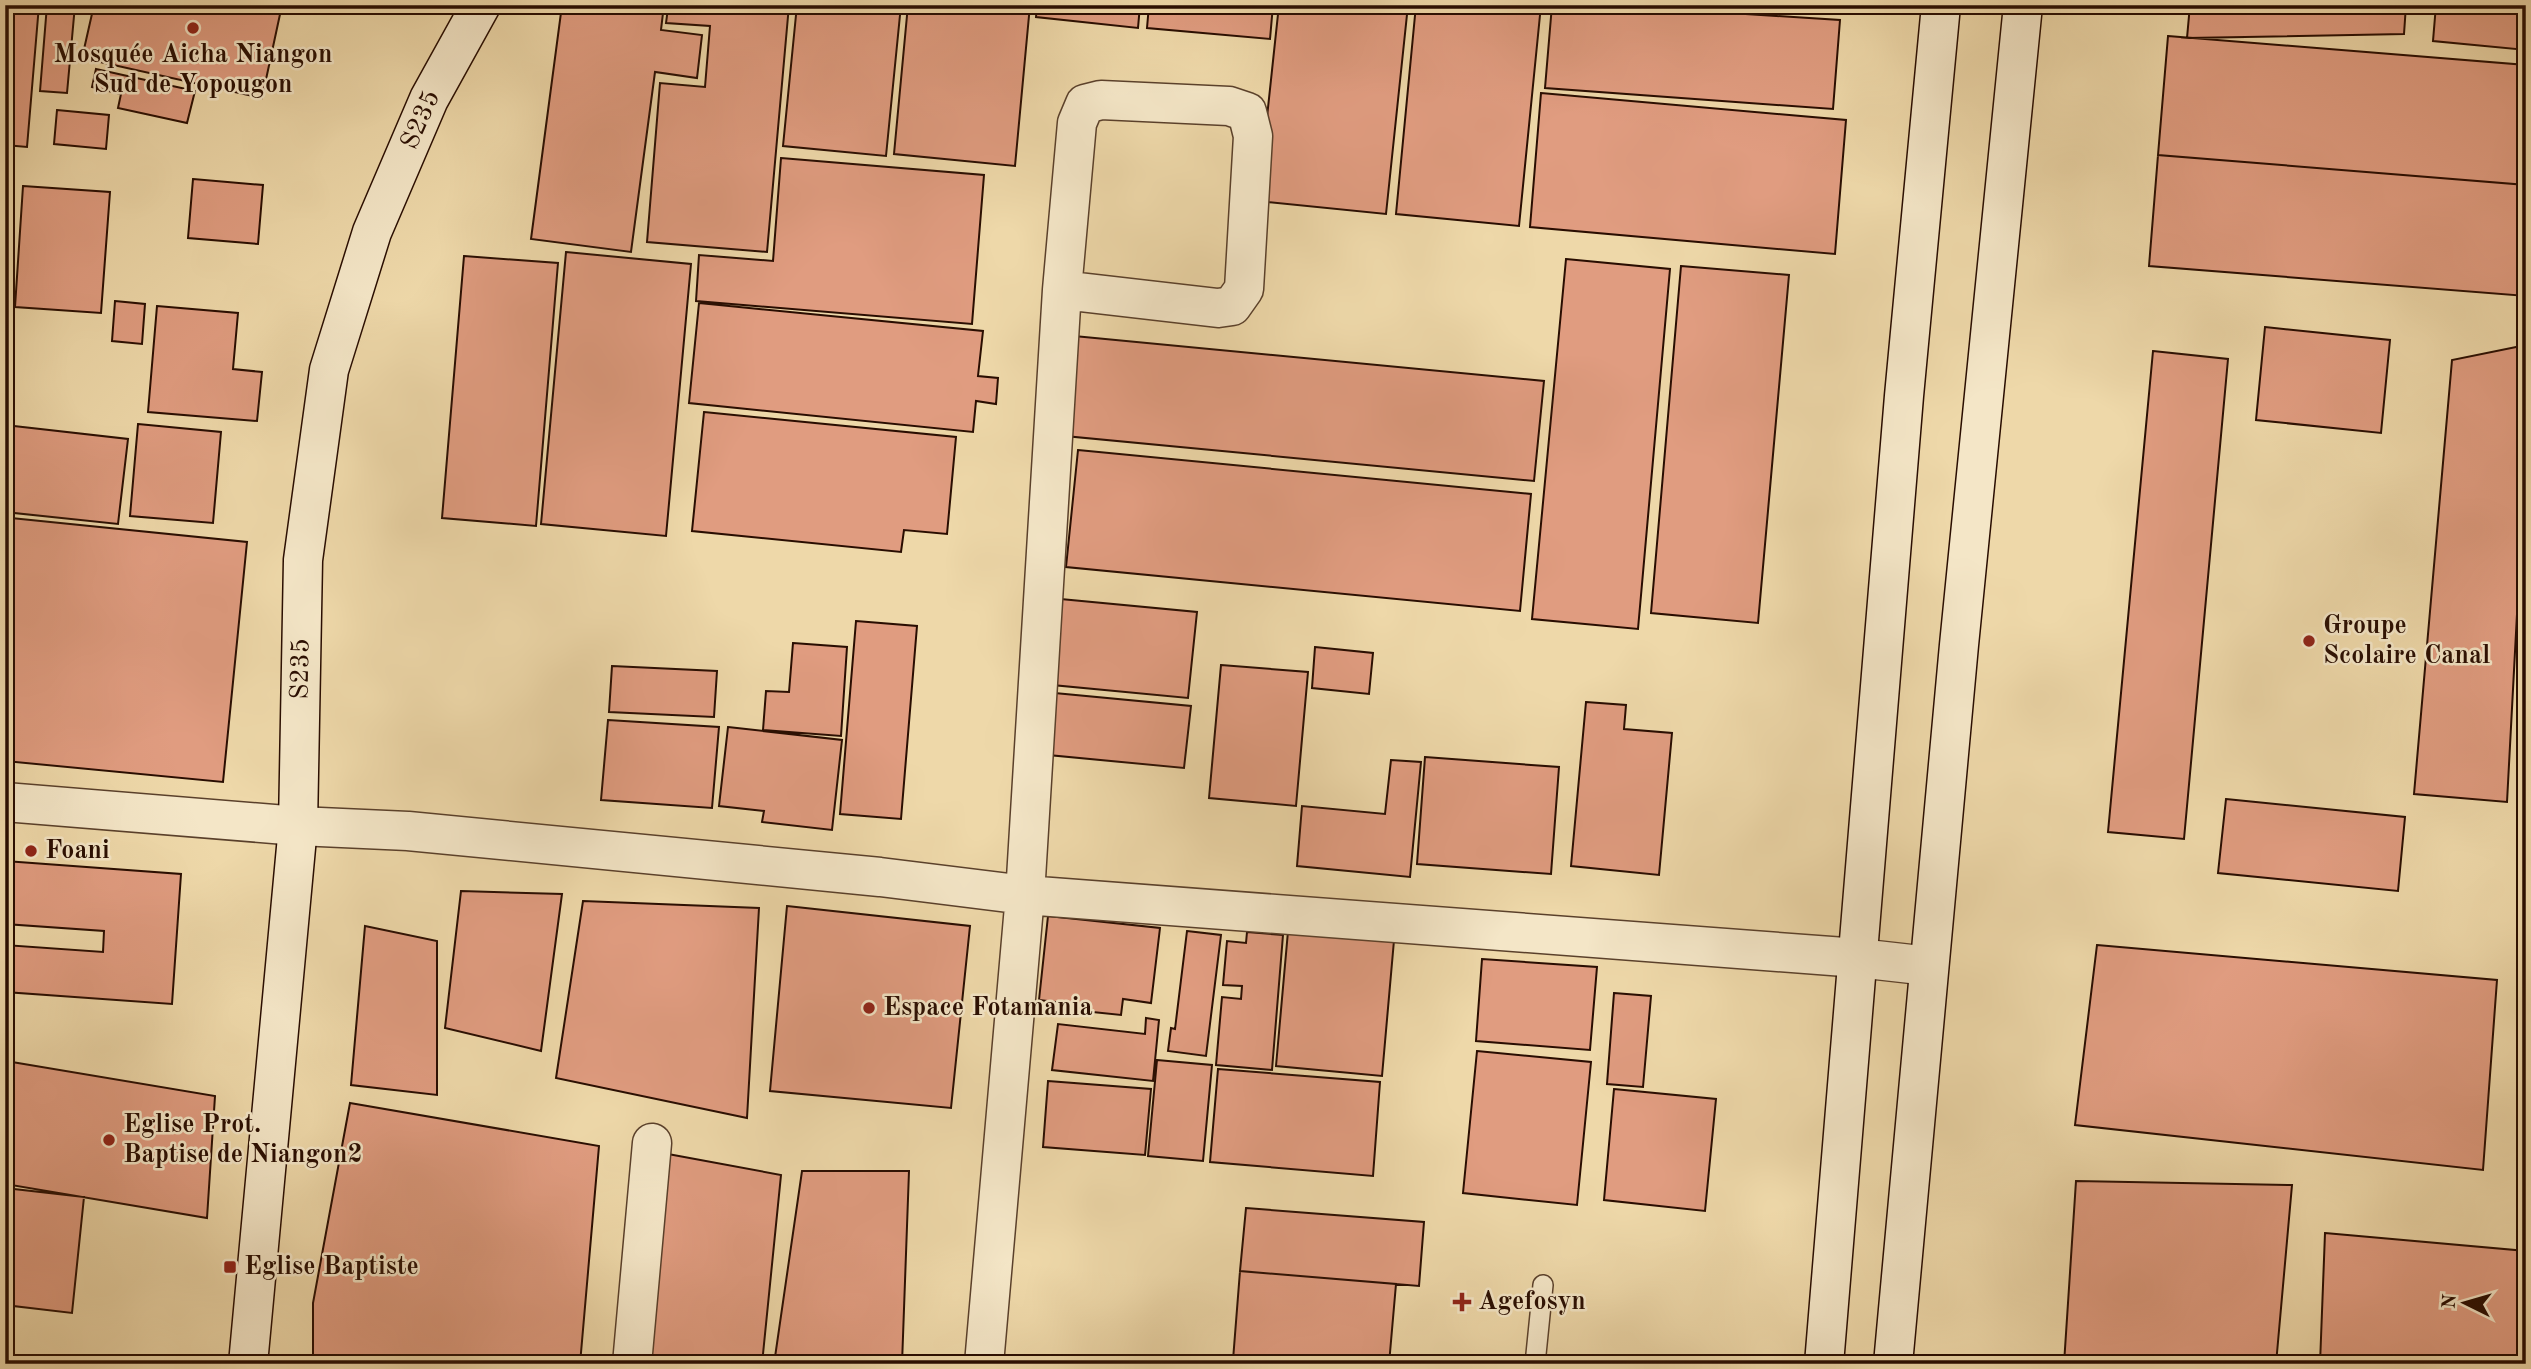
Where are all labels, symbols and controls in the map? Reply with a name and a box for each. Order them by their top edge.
marker: Mosquée Aicha Niangon Sud de Yopougon [185,20,201,36]
place label: Mosquée Aicha Niangon Sud de Yopougon [54,42,332,98]
street label: S235 [397,87,445,153]
place label: Groupe Scolaire Canal [2323,613,2490,669]
marker: Groupe Scolaire Canal [2301,633,2317,649]
street label: S235 [287,638,315,700]
place label: Foani [45,838,110,864]
marker: Foani [23,843,39,859]
place label: Espace Fotamania [883,995,1093,1021]
marker: Espace Fotamania [861,1000,877,1016]
place label: Eglise Prot. Baptise de Niangon2 [123,1112,363,1168]
marker: Eglise Prot. Baptise de Niangon2 [101,1132,117,1148]
place label: Eglise Baptiste [244,1254,419,1280]
marker: Eglise Baptiste [222,1259,238,1275]
north arrow [2430,1268,2500,1338]
place label: Agefosyn [1478,1289,1586,1315]
marker: Agefosyn [1452,1292,1472,1312]
text: N [2440,1293,2461,1310]

